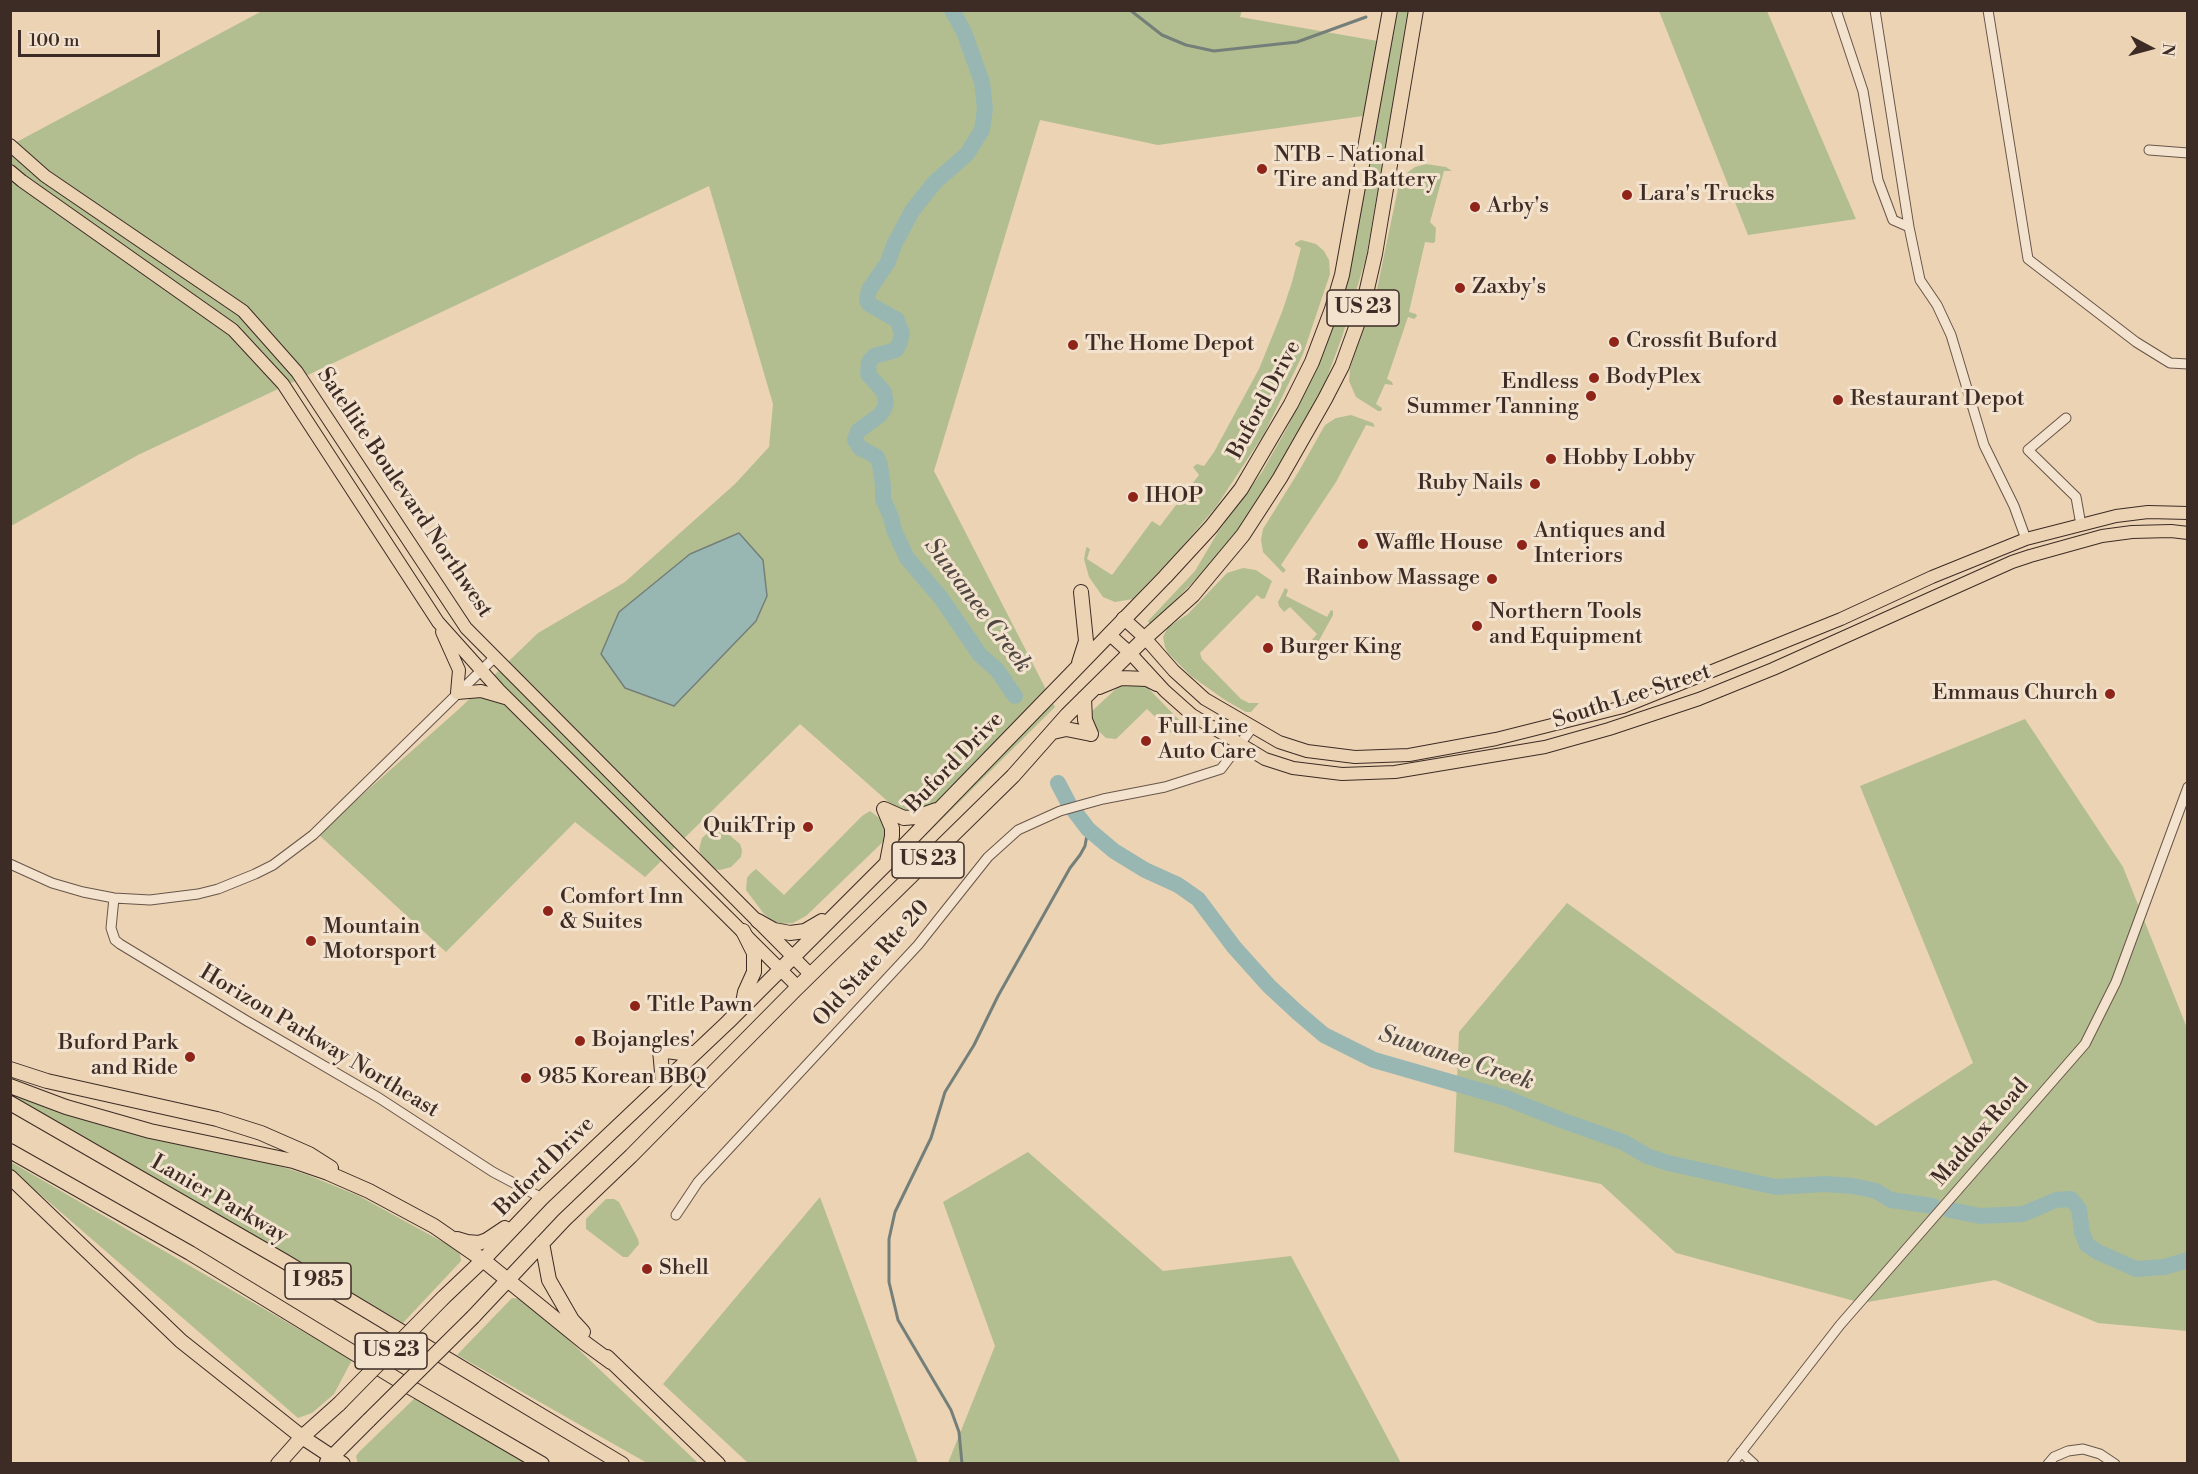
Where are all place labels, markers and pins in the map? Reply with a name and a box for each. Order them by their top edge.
place label: NTB - National Tire and Battery [1274,143,1437,194]
marker: NTB - National Tire and Battery [1255,162,1269,176]
place label: Lara's Trucks [1639,182,1775,208]
marker: Lara's Trucks [1620,188,1634,202]
place label: Arby's [1487,194,1549,220]
marker: Arby's [1468,200,1482,214]
place label: Zaxby's [1472,275,1546,301]
marker: Zaxby's [1453,281,1467,295]
place label: Crossfit Buford [1626,329,1777,355]
place label: The Home Depot [1085,332,1255,358]
marker: Crossfit Buford [1607,335,1621,349]
marker: The Home Depot [1066,338,1080,352]
place label: BodyPlex [1606,365,1701,391]
place label: Endless Summer Tanning [1407,370,1579,422]
marker: BodyPlex [1587,371,1601,385]
place label: Restaurant Depot [1850,387,2025,413]
marker: Endless Summer Tanning [1584,389,1598,403]
marker: Restaurant Depot [1831,393,1845,407]
place label: Hobby Lobby [1563,446,1695,472]
marker: Hobby Lobby [1544,452,1558,466]
place label: Ruby Nails [1417,471,1523,497]
marker: Ruby Nails [1528,477,1542,491]
place label: IHOP [1145,484,1203,510]
marker: IHOP [1126,490,1140,504]
place label: Antiques and Interiors [1534,519,1665,570]
place label: Waffle House [1375,531,1503,557]
marker: Waffle House [1356,537,1370,551]
marker: Antiques and Interiors [1515,538,1529,552]
place label: Rainbow Massage [1305,566,1480,592]
marker: Rainbow Massage [1485,572,1499,586]
place label: Northern Tools and Equipment [1489,600,1643,652]
marker: Northern Tools and Equipment [1470,619,1484,633]
place label: Burger King [1280,635,1401,661]
marker: Burger King [1261,641,1275,655]
place label: Emmaus Church [1932,681,2098,707]
marker: Emmaus Church [2103,687,2117,701]
place label: Full Line Auto Care [1158,715,1257,766]
marker: Full Line Auto Care [1139,734,1153,748]
place label: QuikTrip [703,814,796,840]
marker: QuikTrip [801,820,815,834]
place label: Comfort Inn & Suites [560,885,684,936]
marker: Comfort Inn & Suites [541,904,555,918]
place label: Mountain Motorsport [323,915,437,966]
marker: Mountain Motorsport [304,934,318,948]
place label: Title Pawn [647,993,753,1019]
marker: Title Pawn [628,999,642,1013]
place label: Bojangles' [592,1028,695,1054]
place label: Buford Park and Ride [58,1031,178,1082]
marker: Bojangles' [573,1034,587,1048]
marker: Buford Park and Ride [183,1050,197,1064]
place label: 985 Korean BBQ [538,1065,707,1091]
marker: 985 Korean BBQ [519,1071,533,1085]
place label: Shell [659,1256,709,1282]
marker: Shell [640,1262,654,1276]

